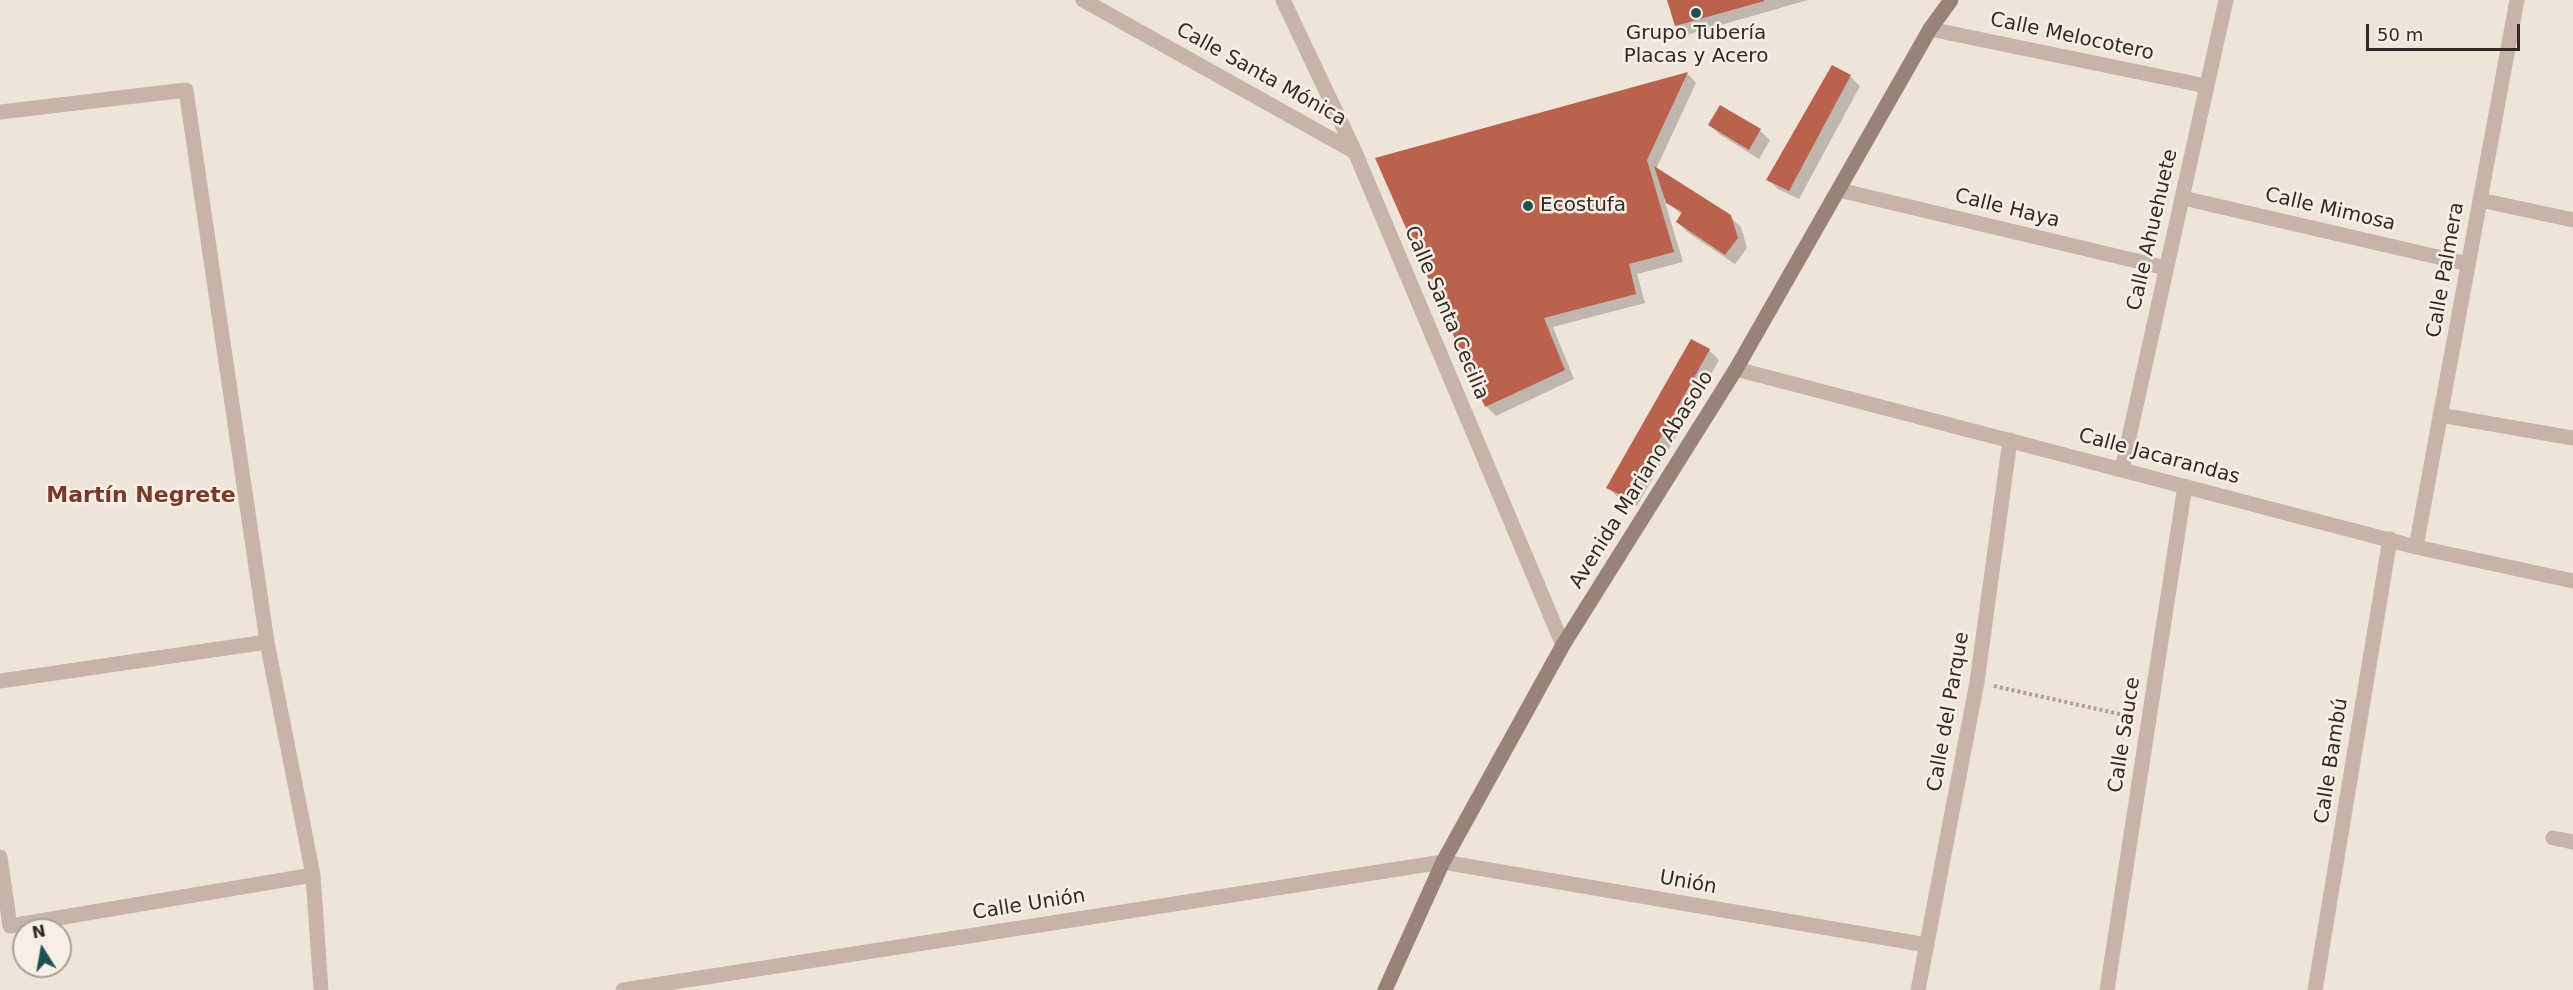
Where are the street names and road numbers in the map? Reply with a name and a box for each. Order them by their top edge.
street label: Calle Melocotero [1988,8,2156,66]
street label: Calle Santa Mónica [1172,18,1350,132]
street label: Calle Ahuehuete [2123,147,2183,313]
street label: Calle Mimosa [2262,183,2398,237]
street label: Calle Haya [1952,184,2062,234]
street label: Calle Palmera [2422,200,2470,340]
street label: Calle Santa Cecilia [1399,223,1493,403]
street label: Avenida Mariano Abasolo [1565,367,1719,593]
street label: Calle Jacarandas [2076,424,2242,490]
street label: Calle del Parque [1923,630,1975,794]
street label: Calle Sauce [2104,675,2146,795]
street label: Calle Bambú [2310,696,2354,826]
street label: Unión [1657,866,1719,900]
street label: Calle Unión [971,884,1087,926]

